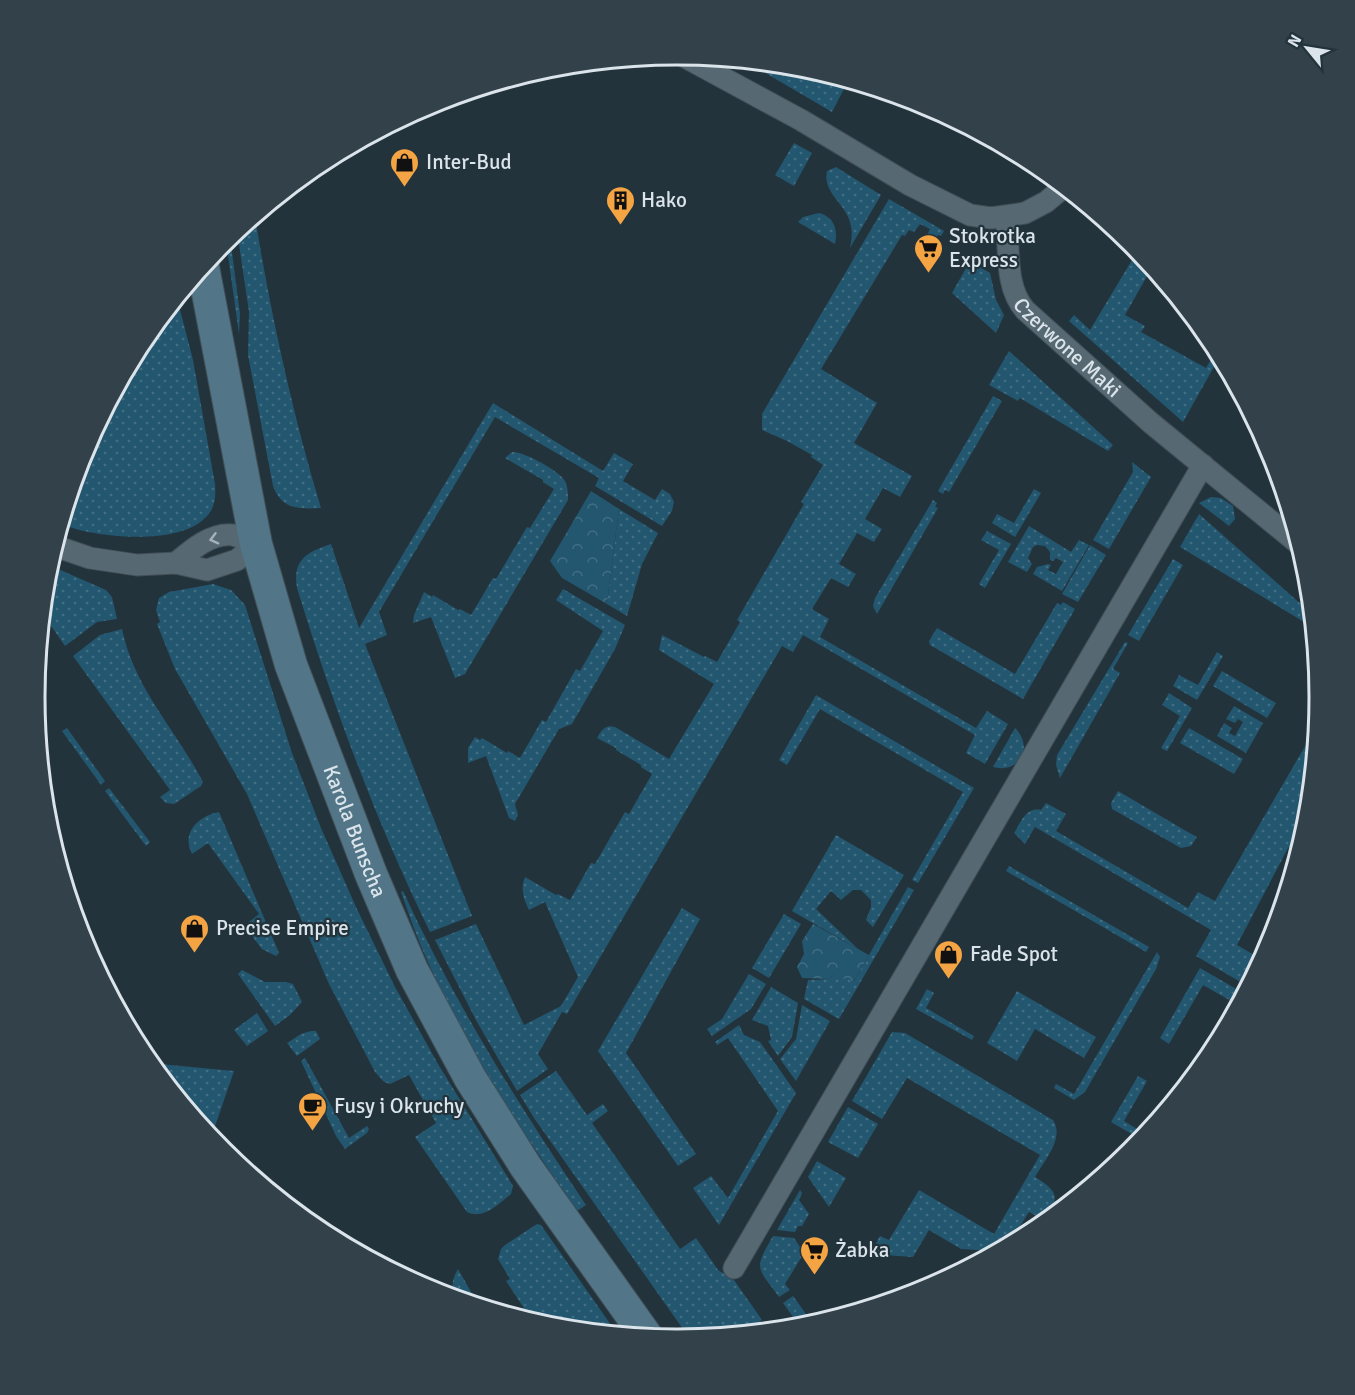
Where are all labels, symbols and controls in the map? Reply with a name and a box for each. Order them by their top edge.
north arrow [1277,18,1337,78]
text: N [1283,31,1306,51]
shop icon: Inter-Bud [389,146,421,188]
place label: Inter-Bud [426,149,512,175]
building icon: Hako [604,184,636,226]
place label: Hako [641,187,687,213]
place label: Stokrotka Express [949,223,1036,273]
supermarket icon: Stokrotka Express [912,232,944,274]
street label: Czerwone Maki [1007,293,1127,403]
one-way arrow [209,532,219,544]
street label: Karola Bunscha [318,761,392,901]
shop icon: Precise Empire [179,912,211,954]
place label: Precise Empire [216,915,349,941]
shop icon: Fade Spot [933,938,965,980]
place label: Fade Spot [970,941,1058,967]
cafe icon: Fusy i Okruchy [297,1090,329,1132]
place label: Fusy i Okruchy [334,1093,464,1119]
supermarket icon: Żabka [798,1234,830,1276]
place label: Żabka [835,1237,889,1263]

